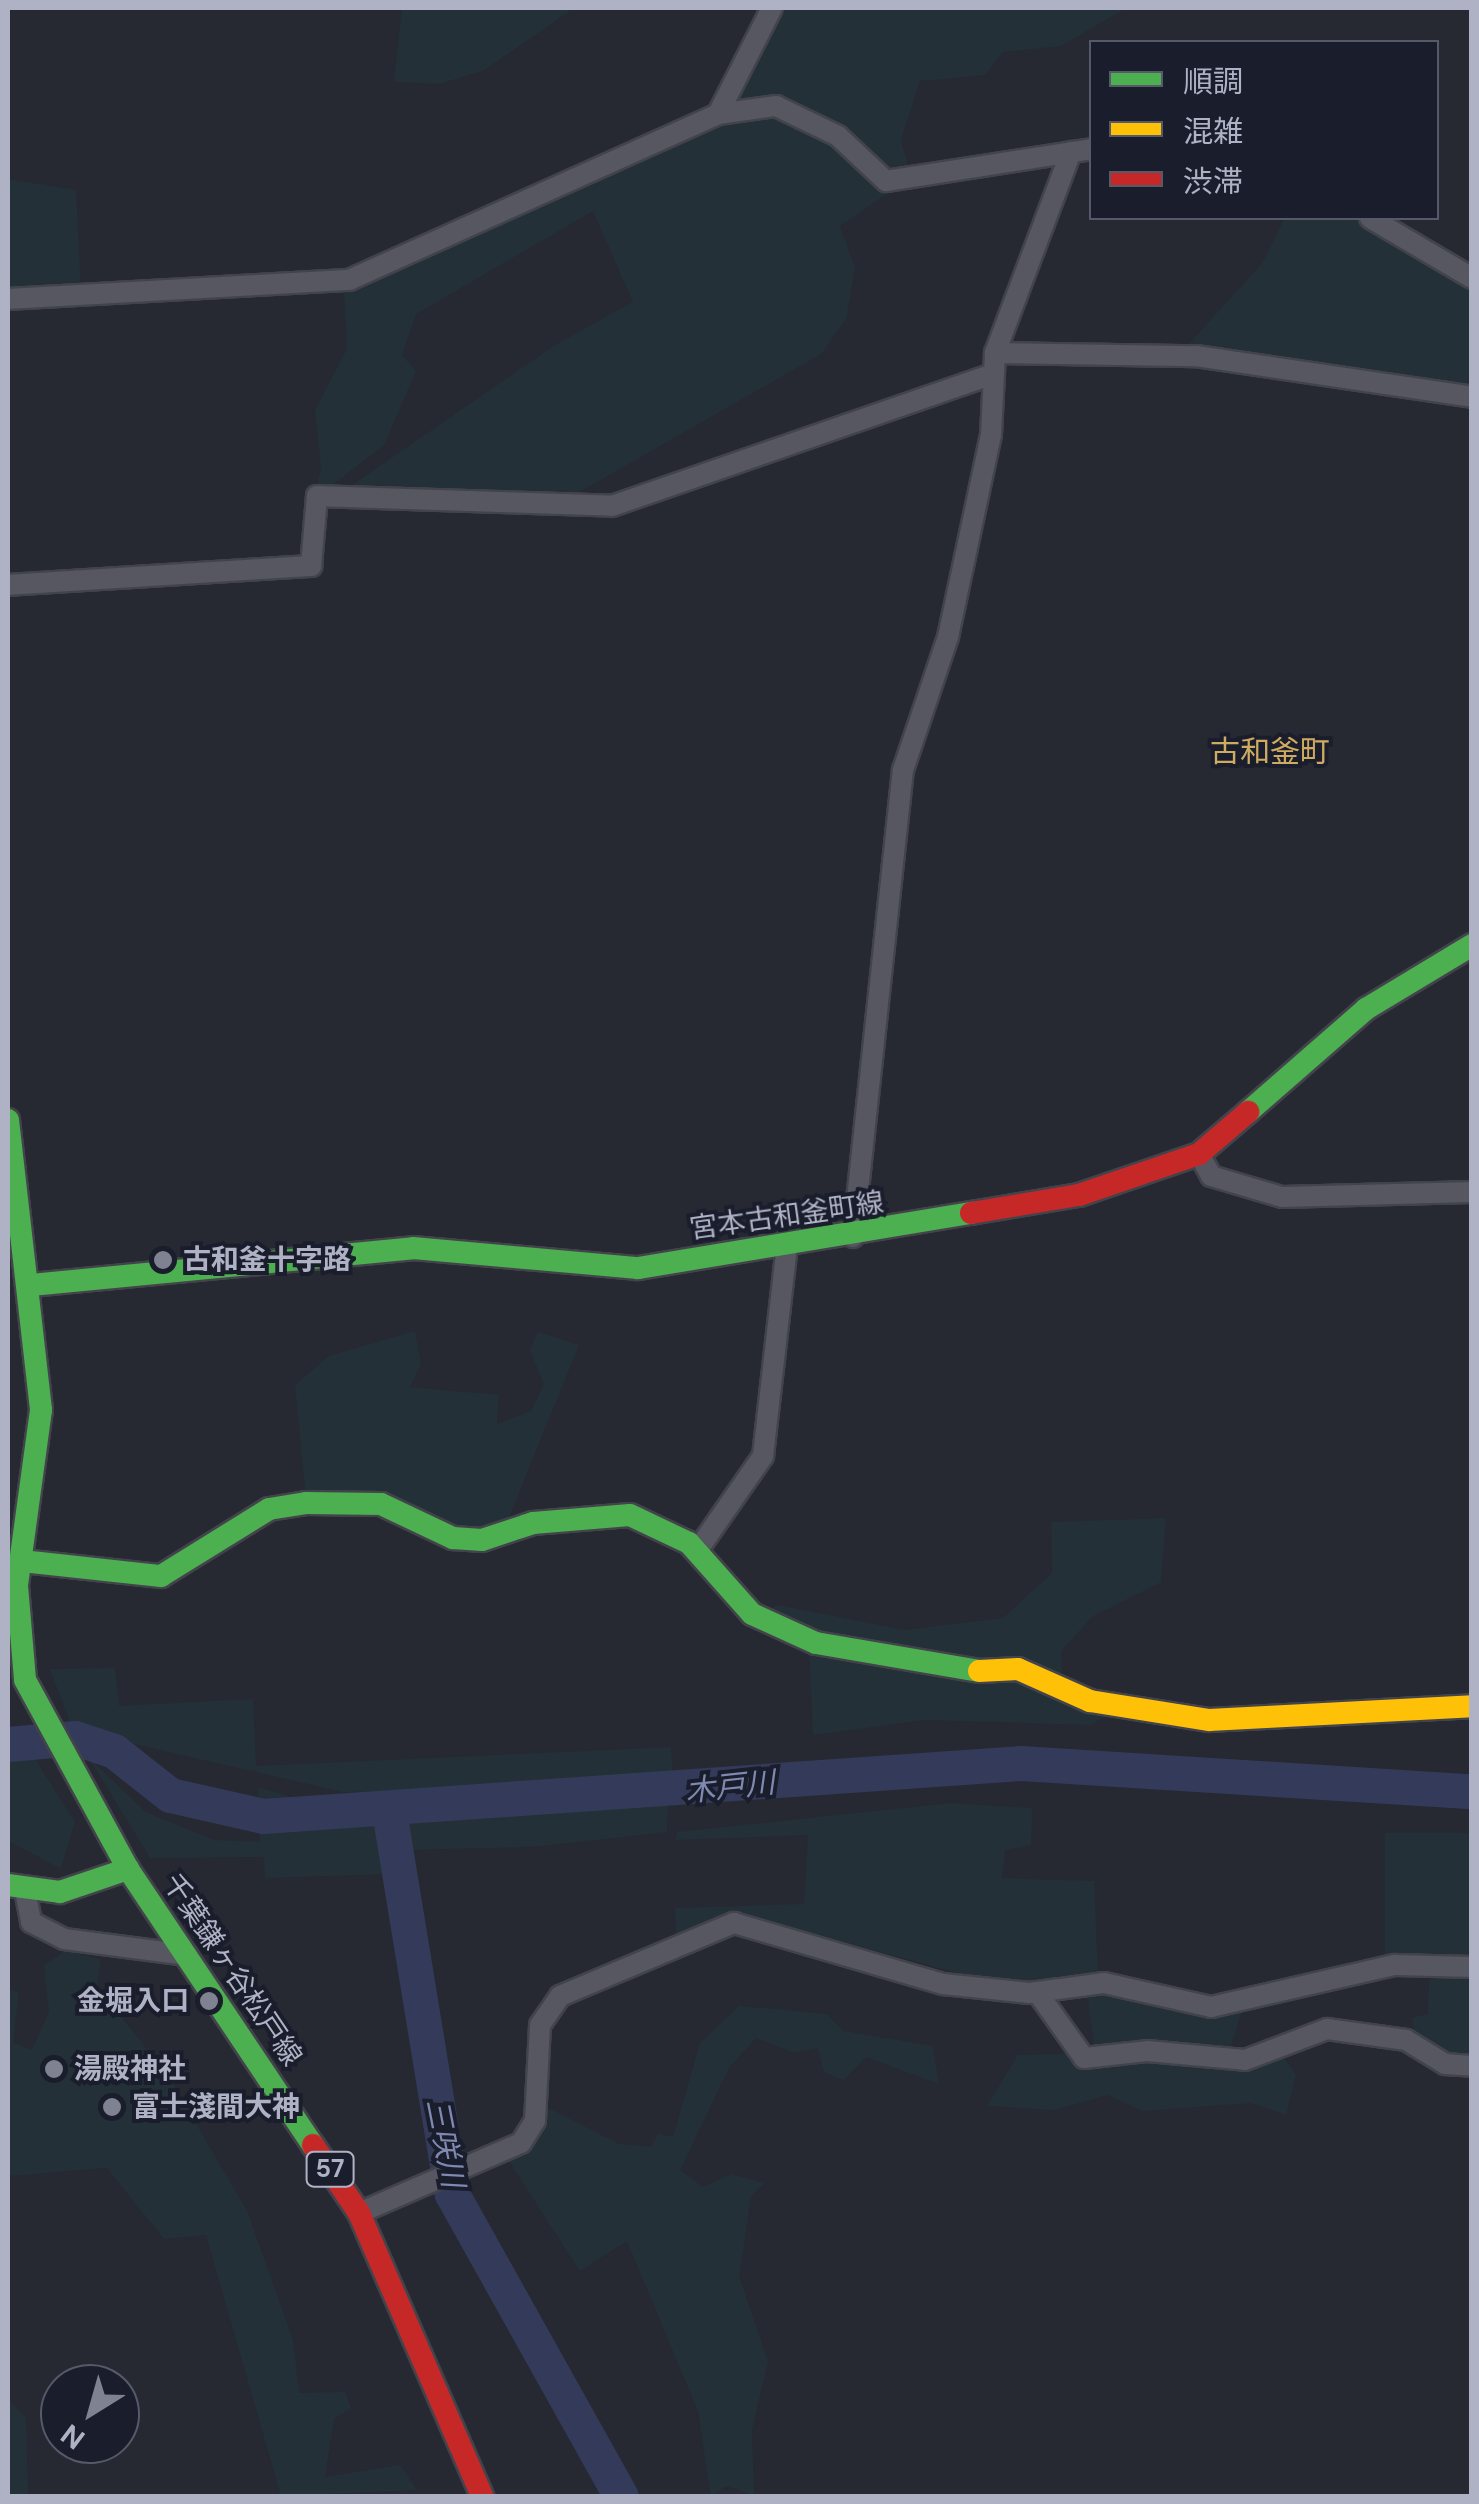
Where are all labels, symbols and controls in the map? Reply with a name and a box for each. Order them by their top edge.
legend [1089,40,1439,220]
text: 順調 [1183,62,1243,101]
text: 混雑 [1183,112,1243,151]
text: 渋滞 [1183,162,1243,201]
district label: 古和釜町 [1210,734,1330,770]
street label: 宮本古和釜町線 [688,1186,886,1246]
place label: 古和釜十字路 [183,1243,351,1277]
marker: 古和釜十字路 [152,1249,174,1271]
water label: 木戸川 [683,1764,777,1810]
street label: 千葉鎌ヶ谷松戸線 [155,1868,309,2072]
place label: 金堀入口 [77,1984,189,2018]
marker: 金堀入口 [198,1990,220,2012]
place label: 湯殿神社 [74,2052,186,2086]
marker: 湯殿神社 [43,2058,65,2080]
place label: 富士淺間大神 [132,2090,300,2124]
water label: 三咲川 [419,2095,471,2191]
marker: 富士淺間大神 [101,2096,123,2118]
road number: 57 [305,2149,355,2189]
north arrow [40,2364,140,2464]
text: N [54,2416,92,2458]

